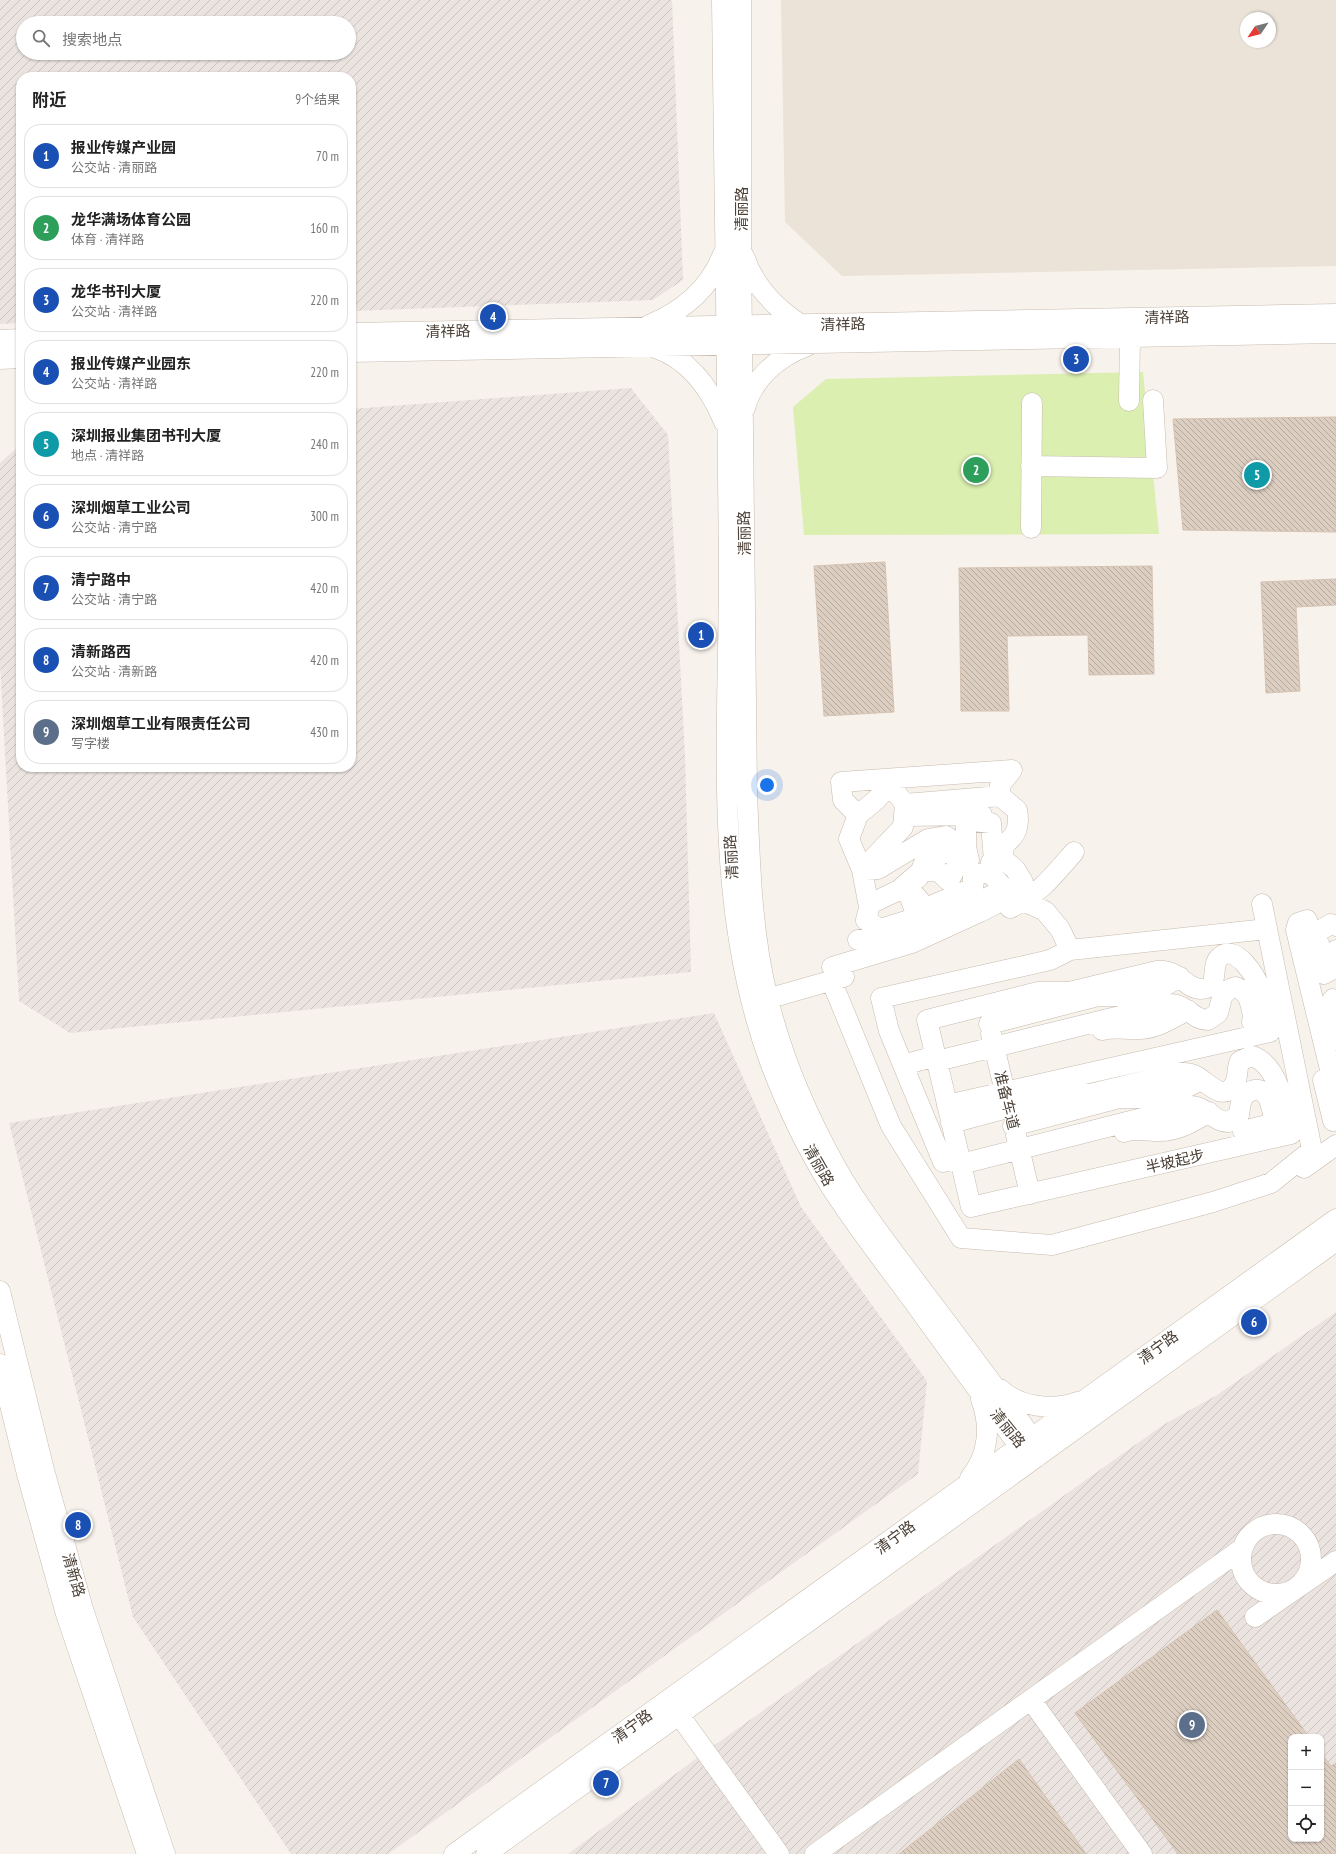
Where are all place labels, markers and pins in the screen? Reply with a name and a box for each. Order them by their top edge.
pin: 4 [480,302,506,332]
pin: 3 [1063,344,1089,374]
pin: 2 [963,455,989,485]
pin: 5 [1244,460,1270,490]
pin: 1 [688,620,714,650]
pin: 6 [1241,1307,1267,1337]
pin: 8 [65,1510,91,1540]
pin: 9 [1179,1710,1205,1740]
pin: 7 [593,1768,619,1798]

